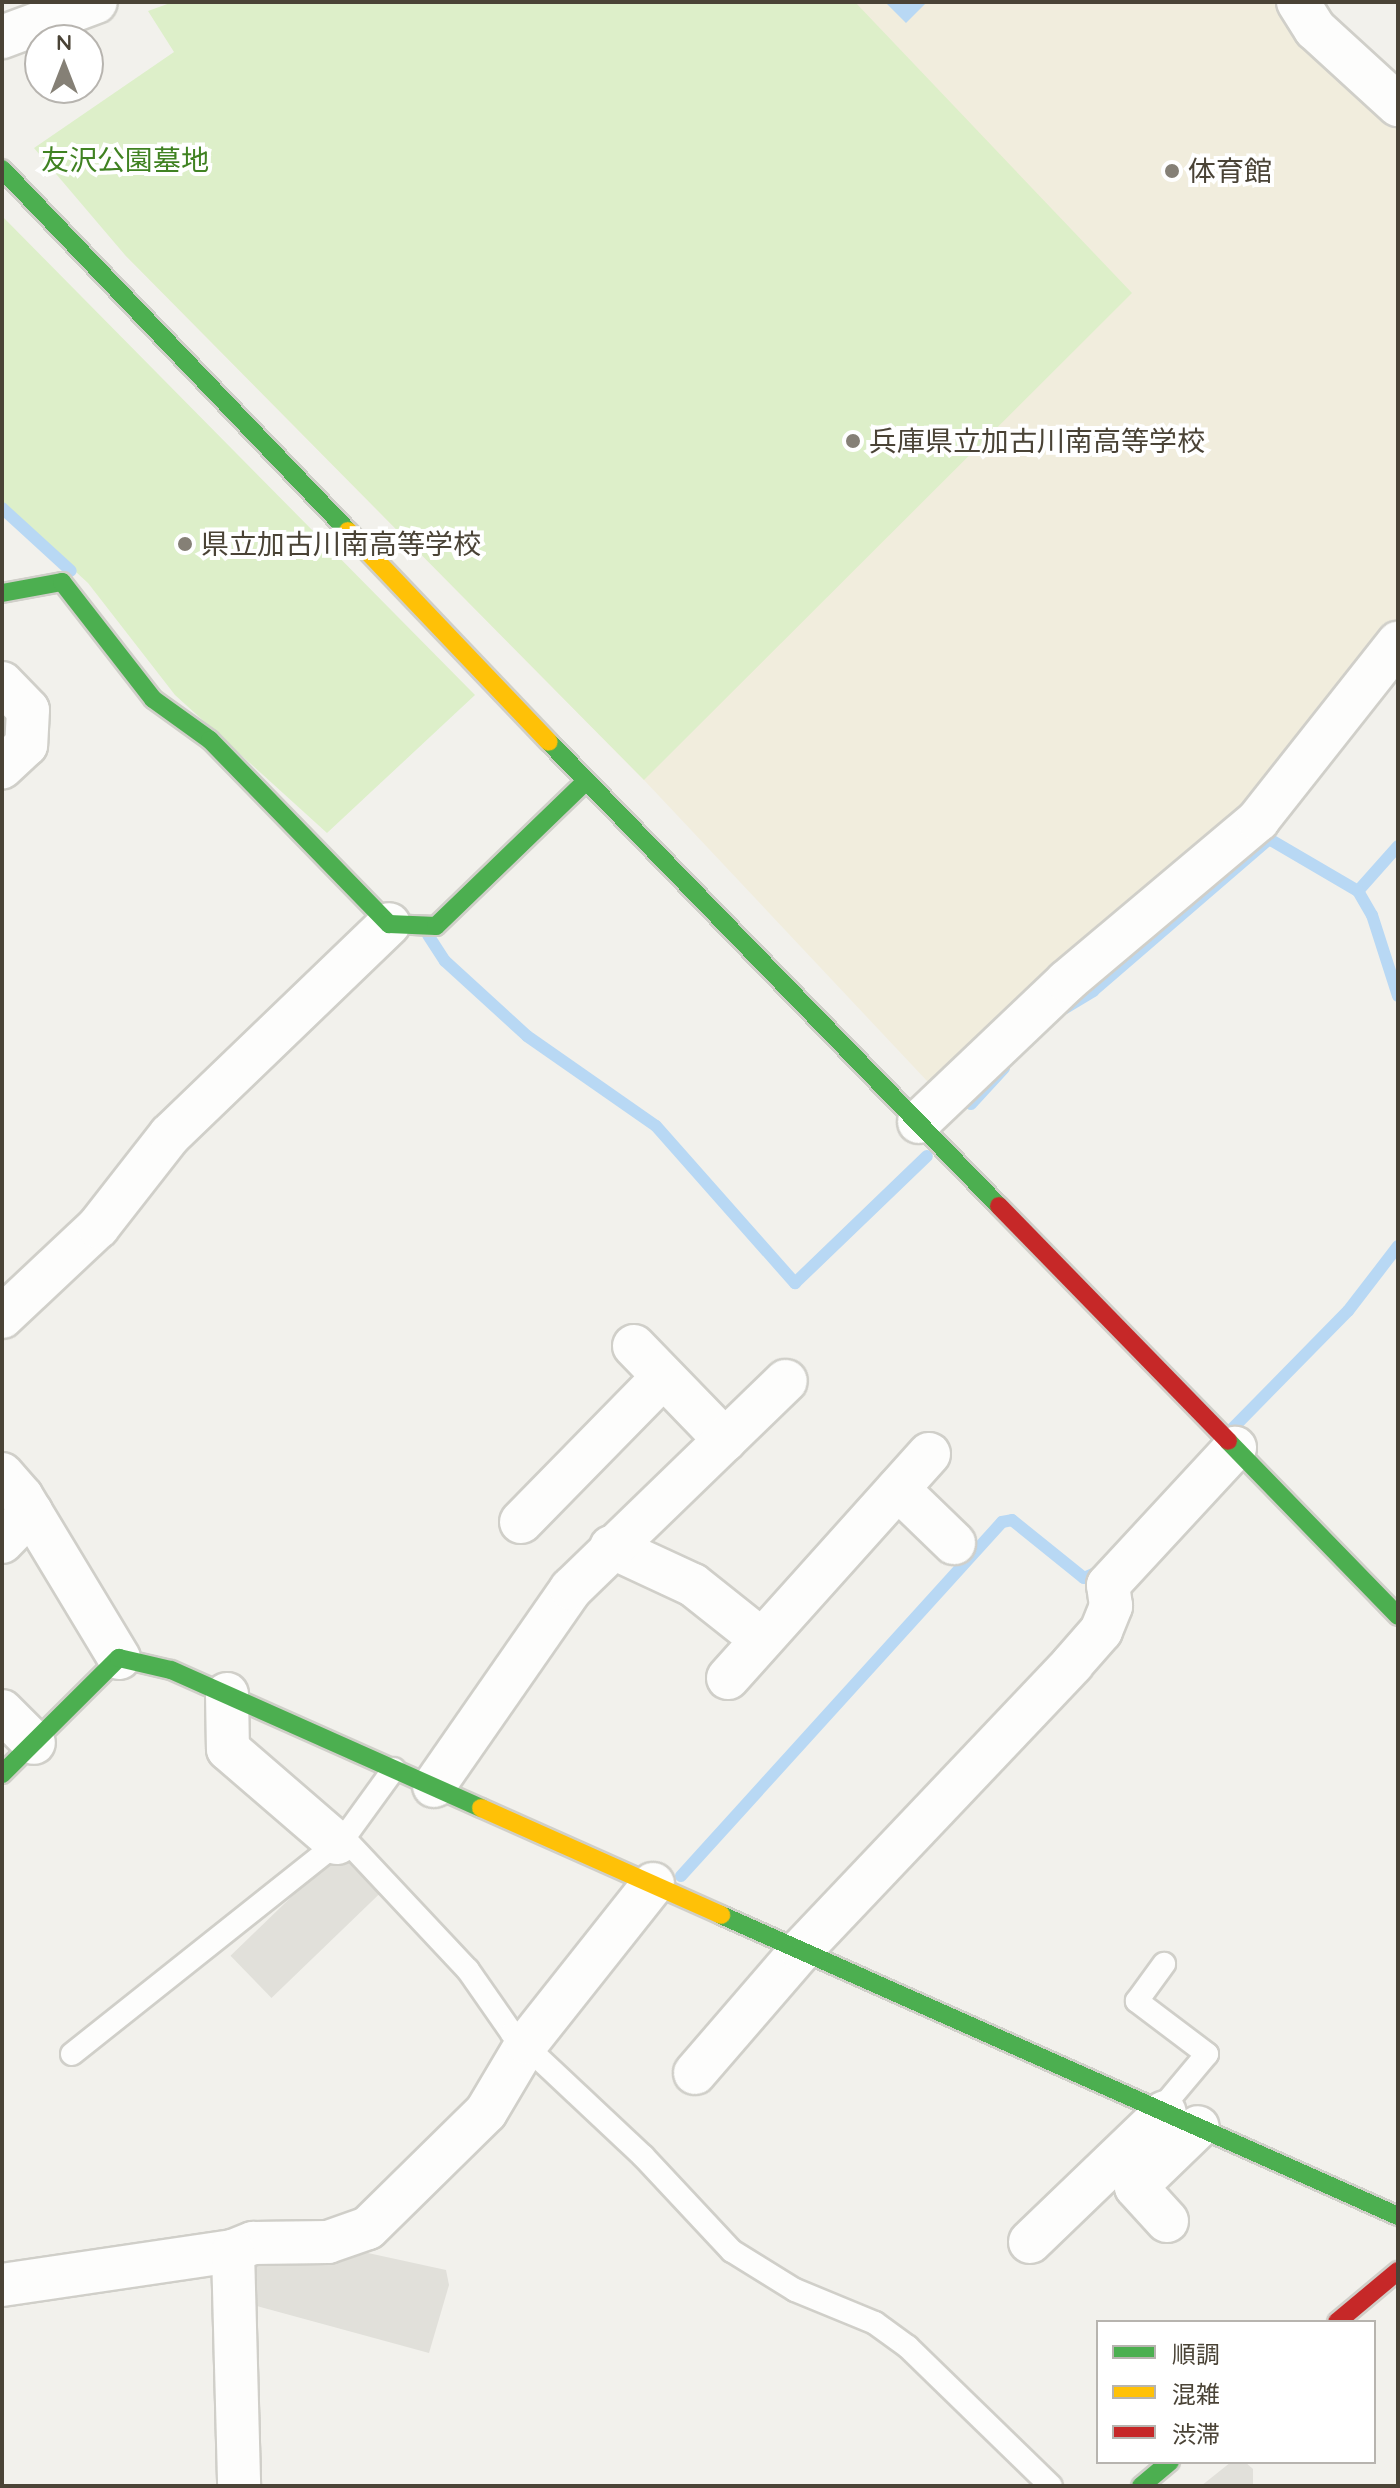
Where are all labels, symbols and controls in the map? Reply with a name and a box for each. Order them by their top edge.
north arrow [24,24,104,104]
text: N [56,28,72,56]
park label: 友沢公園墓地 [41,143,209,177]
place label: 体育館 [1188,154,1272,188]
marker: 体育館 [1163,162,1181,180]
place label: 兵庫県立加古川南高等学校 [869,424,1205,458]
marker: 兵庫県立加古川南高等学校 [844,432,862,450]
place label: 県立加古川南高等学校 [201,527,481,561]
marker: 県立加古川南高等学校 [176,535,194,553]
legend [1096,2320,1376,2464]
text: 順調 [1172,2339,1220,2369]
text: 混雑 [1172,2379,1220,2409]
text: 渋滞 [1172,2419,1220,2449]

